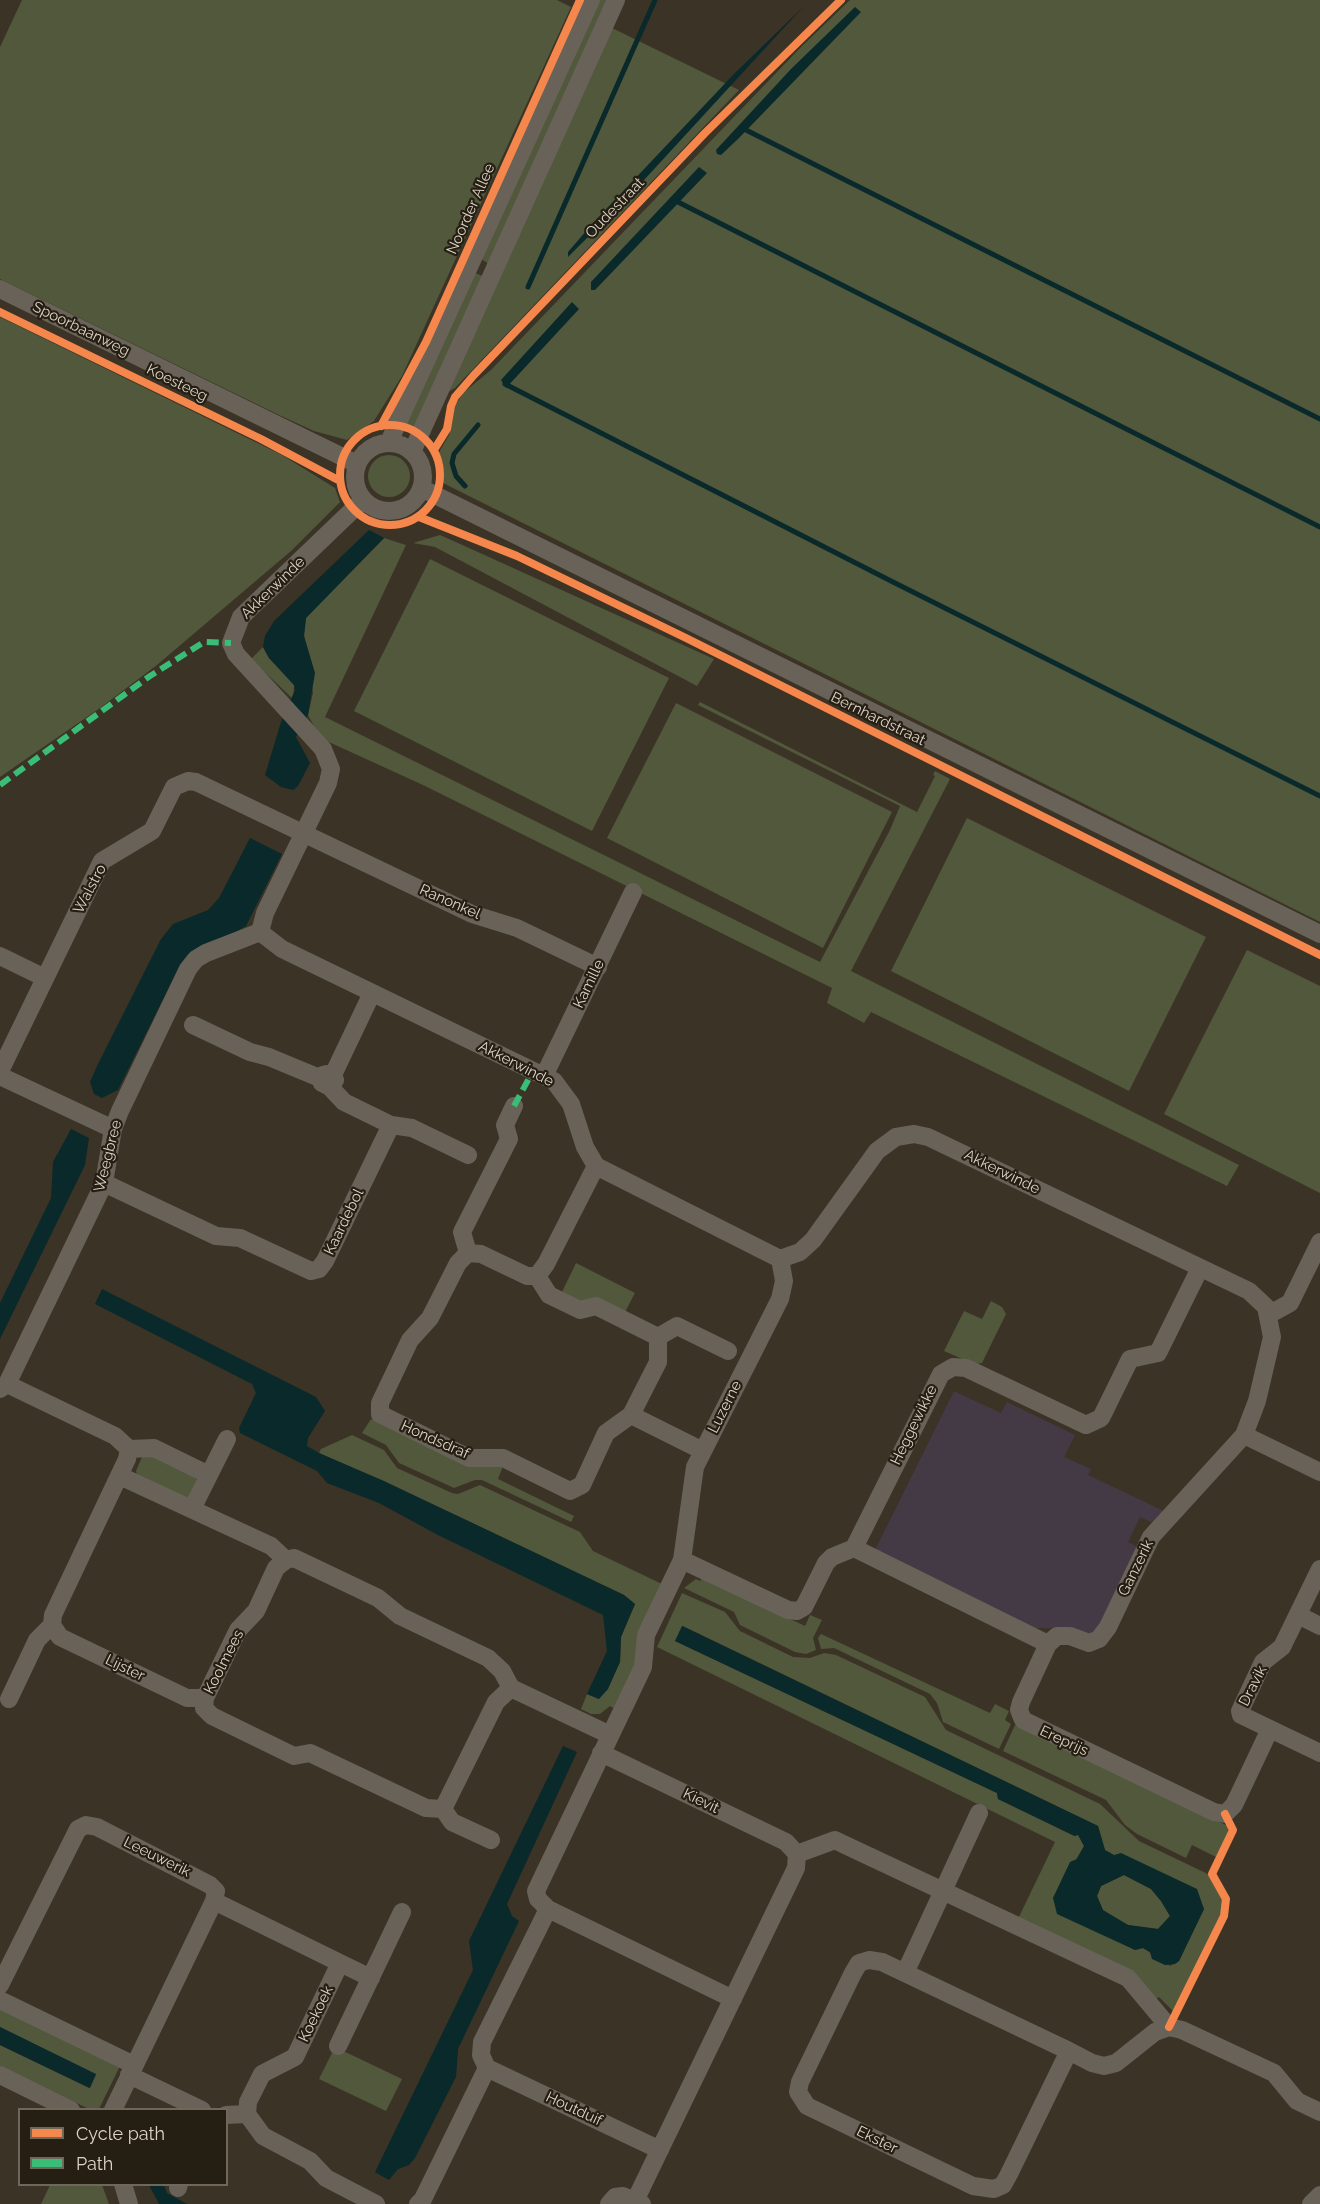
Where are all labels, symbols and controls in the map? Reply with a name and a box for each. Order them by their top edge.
street label: Noorder Allee [443,161,499,257]
street label: Oudestraat [582,174,648,242]
street label: Spoorbaanweg [30,298,132,360]
street label: Koesteeg [143,360,211,406]
street label: Akkerwinde [237,553,309,623]
street label: Bernhardstraat [828,688,928,750]
street label: Walstro [70,861,110,917]
street label: Ranonkel [417,881,483,923]
street label: Kamille [570,957,608,1011]
street label: Akkerwinde [475,1037,557,1091]
street label: Weegbree [90,1118,126,1194]
street label: Akkerwinde [961,1146,1043,1198]
street label: Kaardebol [320,1186,368,1258]
street label: Luzerne [704,1378,746,1436]
street label: Heggewikke [887,1382,941,1468]
street label: Hondsdraf [398,1417,472,1463]
street label: Ganzerik [1115,1537,1157,1599]
street label: Koolmees [200,1627,248,1697]
street label: Lijster [102,1651,148,1685]
street label: Dravik [1235,1663,1271,1709]
street label: Ereprijs [1037,1722,1091,1760]
street label: Kievit [680,1785,722,1817]
street label: Leeuwerik [121,1833,193,1881]
street label: Koekoek [295,1983,337,2045]
street label: Houtduif [543,2088,605,2130]
legend [18,2108,228,2186]
street label: Ekster [854,2122,900,2158]
text: Cycle path [76,2123,165,2144]
text: Path [76,2153,113,2174]

